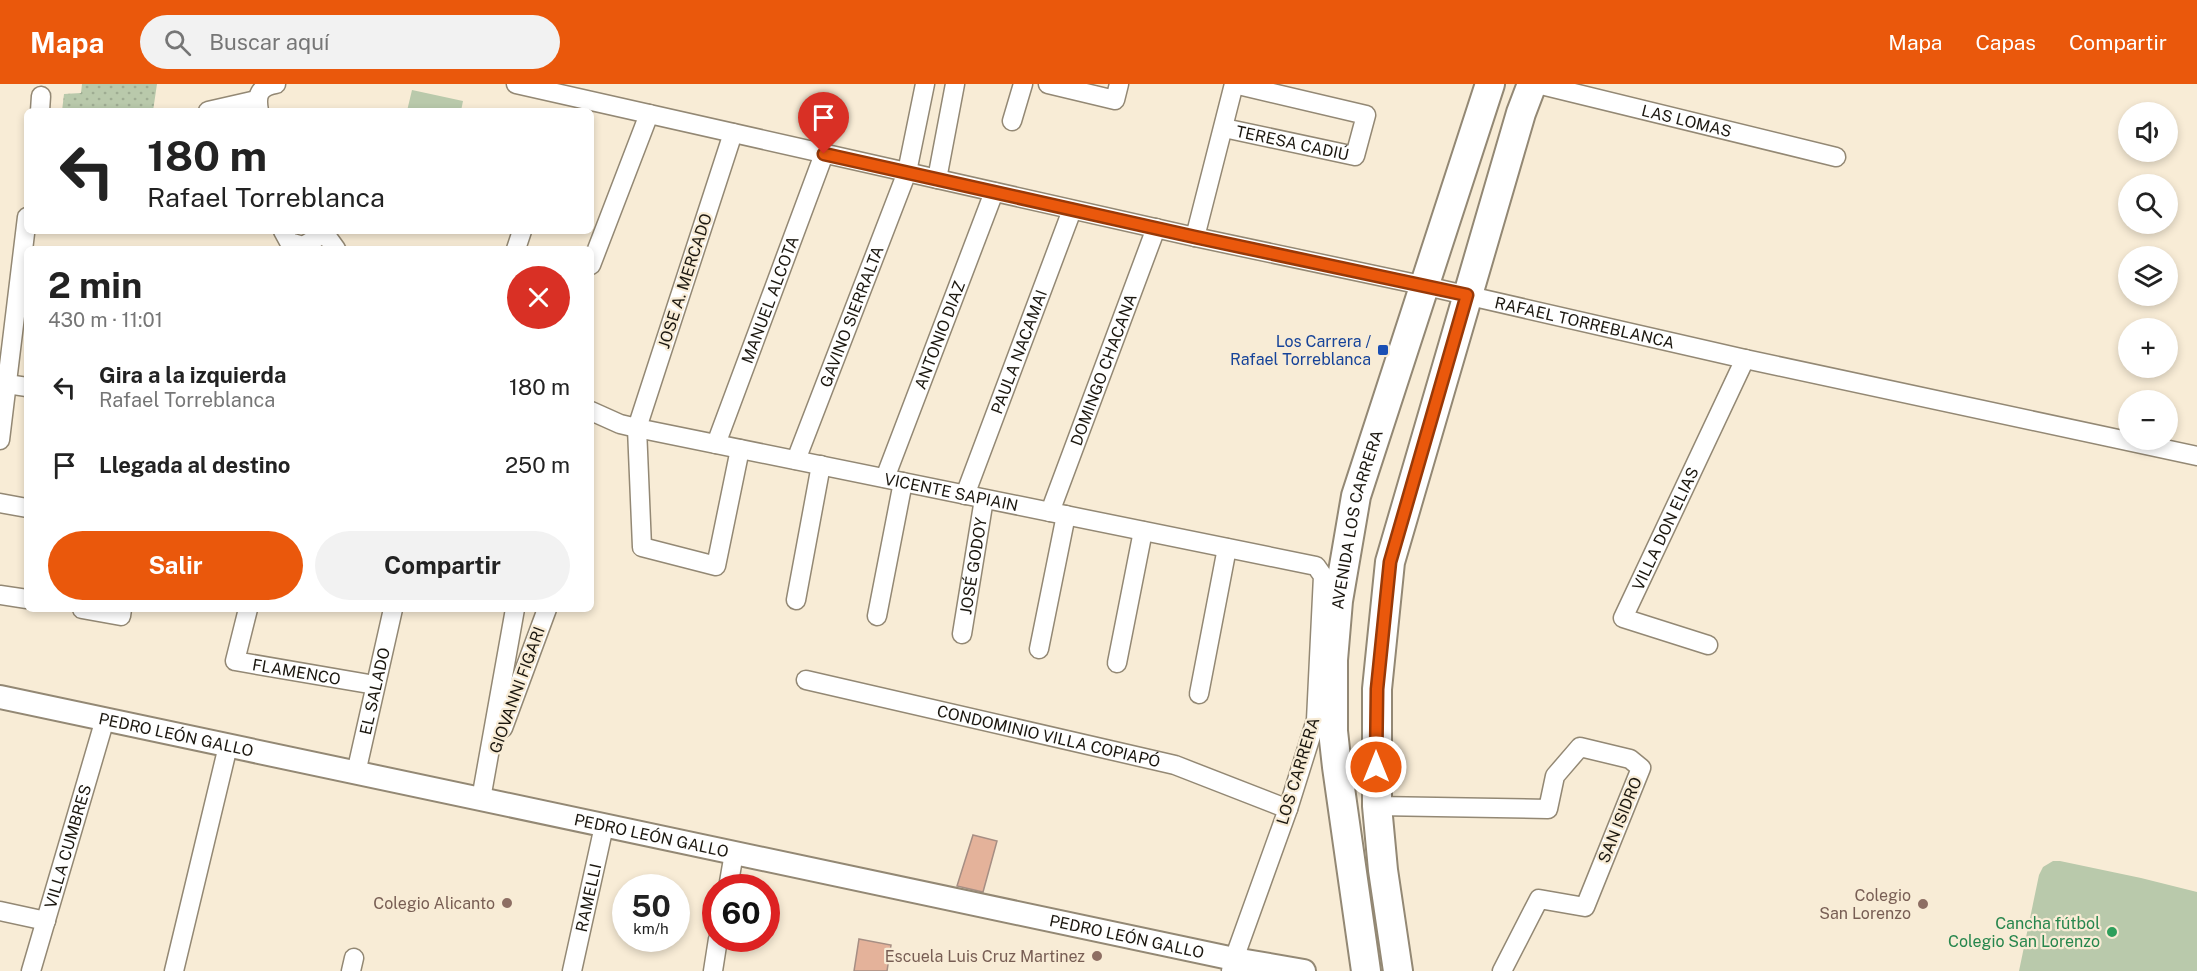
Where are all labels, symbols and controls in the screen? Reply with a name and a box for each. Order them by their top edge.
search box [140,15,560,69]
text: Mapa [30,26,104,59]
icon: search [161,26,194,59]
text: Buscar aquí [209,29,329,55]
text: Mapa [1888,30,1942,55]
text: Capas [1975,30,2036,55]
text: Compartir [2069,30,2167,55]
pin [798,92,849,154]
street label: LAS LOMAS [1640,100,1734,141]
icon: arrive [807,101,840,134]
map controls [2118,102,2178,450]
button: sound [2118,102,2178,162]
street label: TERESA CADIÚ [1234,121,1351,164]
text: 180 m [147,131,267,180]
icon: left [48,132,126,210]
button: search [2118,174,2178,234]
text: Rafael Torreblanca [147,181,385,213]
street label: JOSE A. MERCADO [654,211,716,351]
street label: MANUEL ALCOTA [737,233,802,366]
street label: GAVINO SIERRALTA [816,243,887,390]
button: layers [2118,246,2178,306]
text: 2 min [48,264,142,306]
button: close [507,266,570,329]
street label: ANTONIO DIAZ [910,278,969,392]
street label: PAULA NACAMAI [987,287,1051,417]
street label: DOMINGO CHACANA [1066,291,1140,448]
street label: RAFAEL TORREBLANCA [1493,293,1677,352]
text: 430 m · 11:01 [48,308,163,332]
button: + [2118,318,2178,378]
place label: Los Carrera / Rafael Torreblanca [1230,332,1371,369]
marker: Los Carrera / Rafael Torreblanca [1376,343,1390,357]
text: Gira a la izquierda [99,362,286,388]
icon: left [48,371,81,404]
text: 180 m [509,374,570,400]
text: Rafael Torreblanca [99,388,275,412]
button: − [2118,390,2178,450]
street label: AVENIDA LOS CARRERA [1328,427,1386,610]
icon: arrive [48,449,81,482]
text: Llegada al destino [99,452,290,478]
text: 250 m [505,452,570,478]
street label: VILLA DON ELIAS [1628,464,1702,593]
street label: VICENTE SAPIAIN [883,469,1020,515]
street label: JOSÉ GODOY [956,516,990,616]
button: Salir [48,531,303,600]
button: Compartir [315,531,570,600]
street label: GIOVANNI FIGARI [485,624,549,756]
street label: EL SALADO [355,646,394,736]
street label: FLAMENCO [251,655,342,688]
street label: CONDOMINIO VILLA COPIAPÓ [935,701,1162,771]
street label: PEDRO LEÓN GALLO [97,709,255,760]
street label: LOS CARRERA [1273,715,1323,827]
position arrow [1344,735,1408,799]
street label: SAN ISIDRO [1594,774,1646,866]
street label: VILLA CUMBRES [40,782,95,910]
street label: PEDRO LEÓN GALLO [572,810,731,861]
street label: RAMELLI [571,862,605,934]
speed limit sign: 60 [702,874,780,952]
place label: Colegio San Lorenzo [1819,886,1911,923]
text: 50 [631,888,671,924]
place label: Colegio Alicanto [373,894,495,913]
marker: Colegio Alicanto [500,896,514,910]
marker: Colegio San Lorenzo [1916,897,1930,911]
street label: PEDRO LEÓN GALLO [1048,911,1206,962]
place label: Cancha fútbol Colegio San Lorenzo [1948,914,2100,951]
text: km/h [633,920,669,937]
marker: Cancha fútbol Colegio San Lorenzo [2105,925,2119,939]
place label: Escuela Luis Cruz Martinez [885,947,1085,966]
marker: Escuela Luis Cruz Martinez [1090,949,1104,963]

